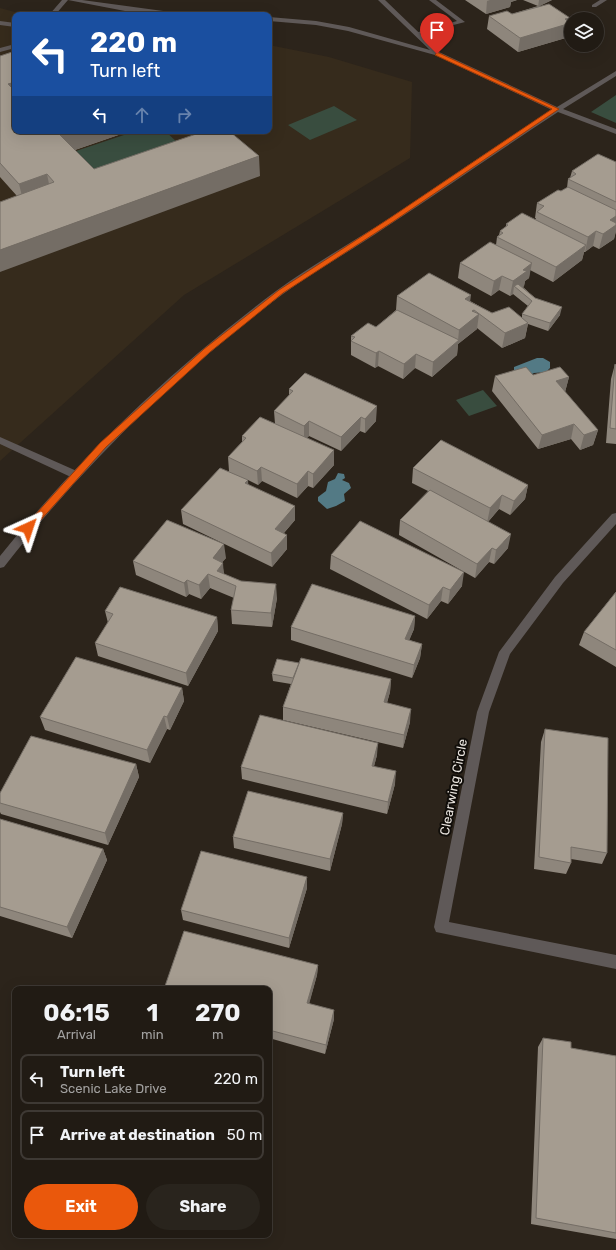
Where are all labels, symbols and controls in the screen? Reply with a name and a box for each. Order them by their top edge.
map controls [564,12,604,52]
button: layers [564,12,604,52]
pin [420,13,454,54]
icon: arrive [426,19,448,41]
text: 220 m [90,26,177,59]
icon: left [24,28,76,80]
text: Turn left [90,60,160,82]
icon: left [89,104,111,126]
icon: ahead [131,104,153,126]
icon: right [173,104,195,126]
position arrow [7,507,49,549]
street label: Clearwing Circle [437,738,471,837]
text: 06:15 [43,999,110,1027]
text: 1 [146,999,158,1027]
text: 270 [195,999,241,1027]
text: Arrival [57,1027,96,1042]
text: min [141,1027,164,1042]
text: m [212,1027,224,1042]
text: Turn left [60,1063,125,1081]
icon: left [26,1068,48,1090]
text: 220 m [214,1070,258,1088]
text: Scenic Lake Drive [60,1081,167,1096]
icon: arrive [26,1124,48,1146]
text: Arrive at destination [60,1126,215,1144]
text: 50 m [227,1126,262,1144]
button: Exit [24,1184,138,1230]
button: Share [146,1184,260,1230]

